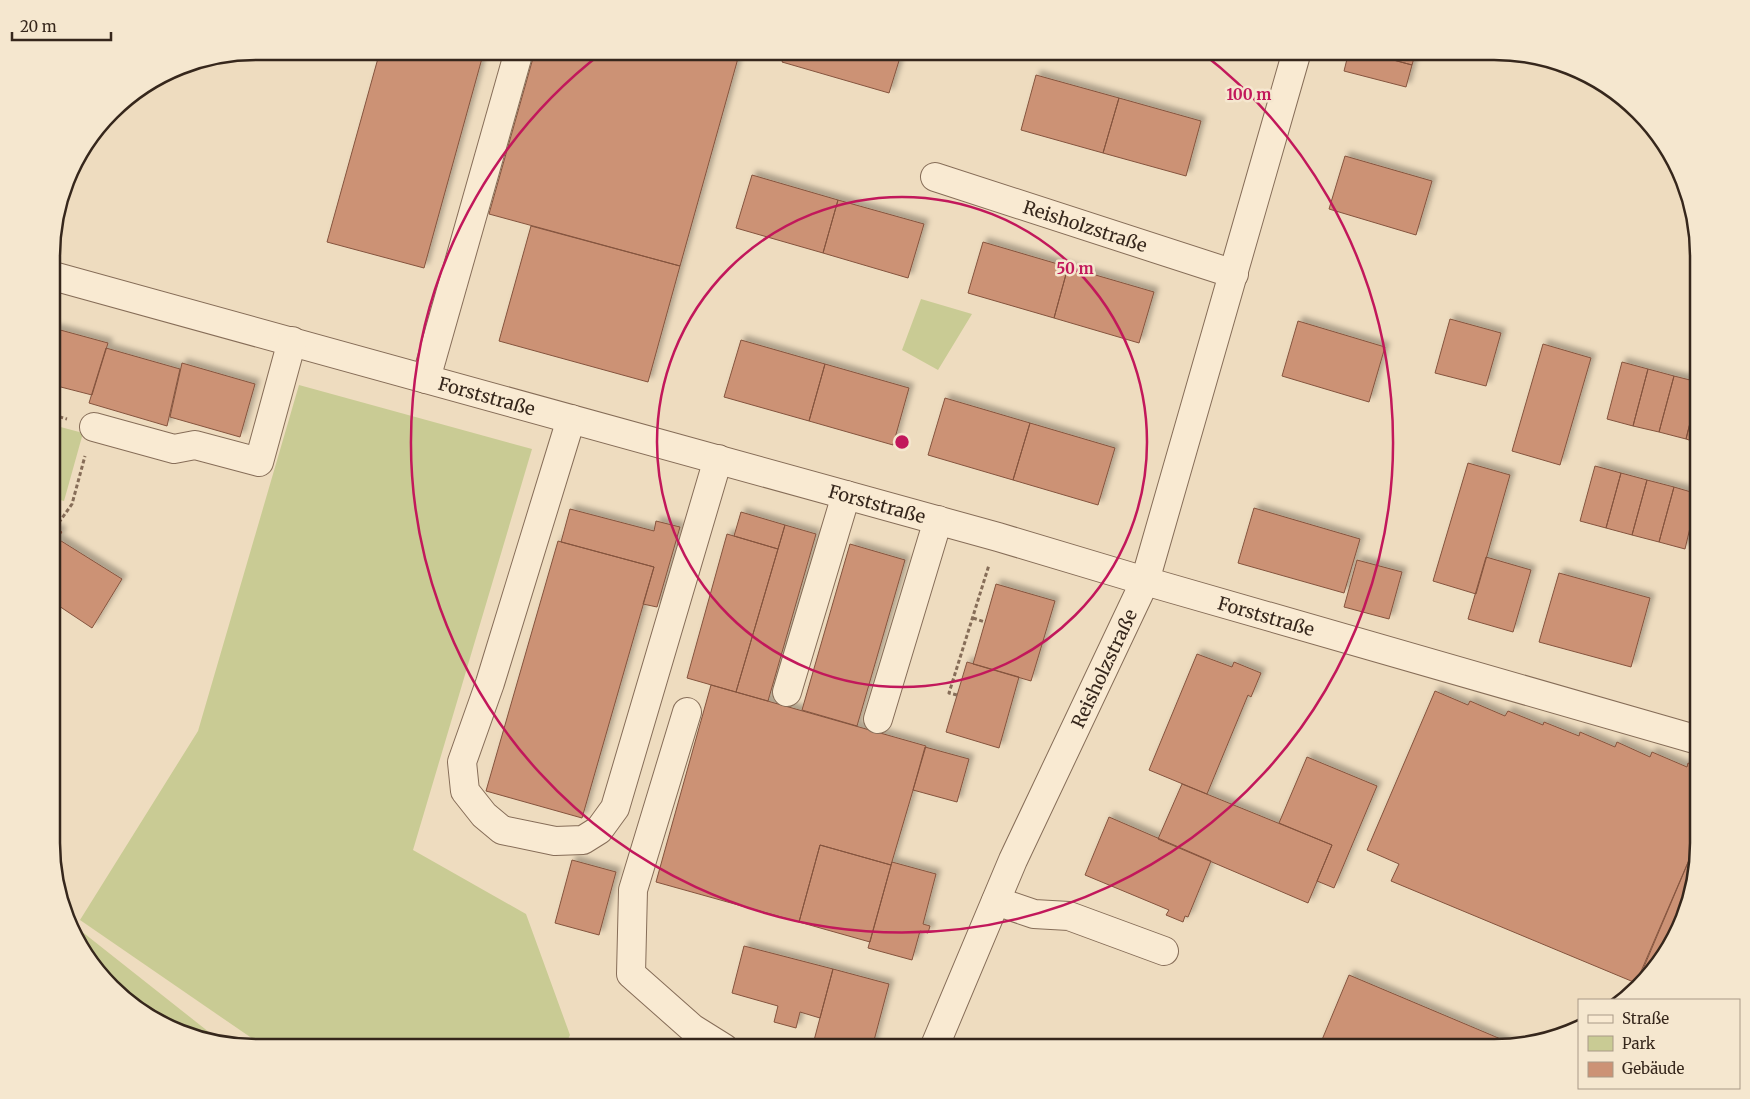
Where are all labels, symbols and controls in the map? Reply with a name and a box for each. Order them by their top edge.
scale bar [12,10,111,42]
text: 20 m [20,17,57,36]
text: 100 m [1227,85,1271,104]
street label: Reisholzstraße [1020,195,1150,257]
text: 50 m [1056,259,1094,278]
street label: Forststraße [436,371,538,420]
centre of rings [893,433,911,451]
street label: Forststraße [826,479,928,528]
street label: Forststraße [1215,591,1317,641]
street label: Reisholzstraße [1066,605,1142,732]
legend [1578,999,1740,1089]
text: Straße [1622,1009,1669,1028]
text: Park [1622,1034,1656,1053]
text: Gebäude [1622,1059,1685,1078]

